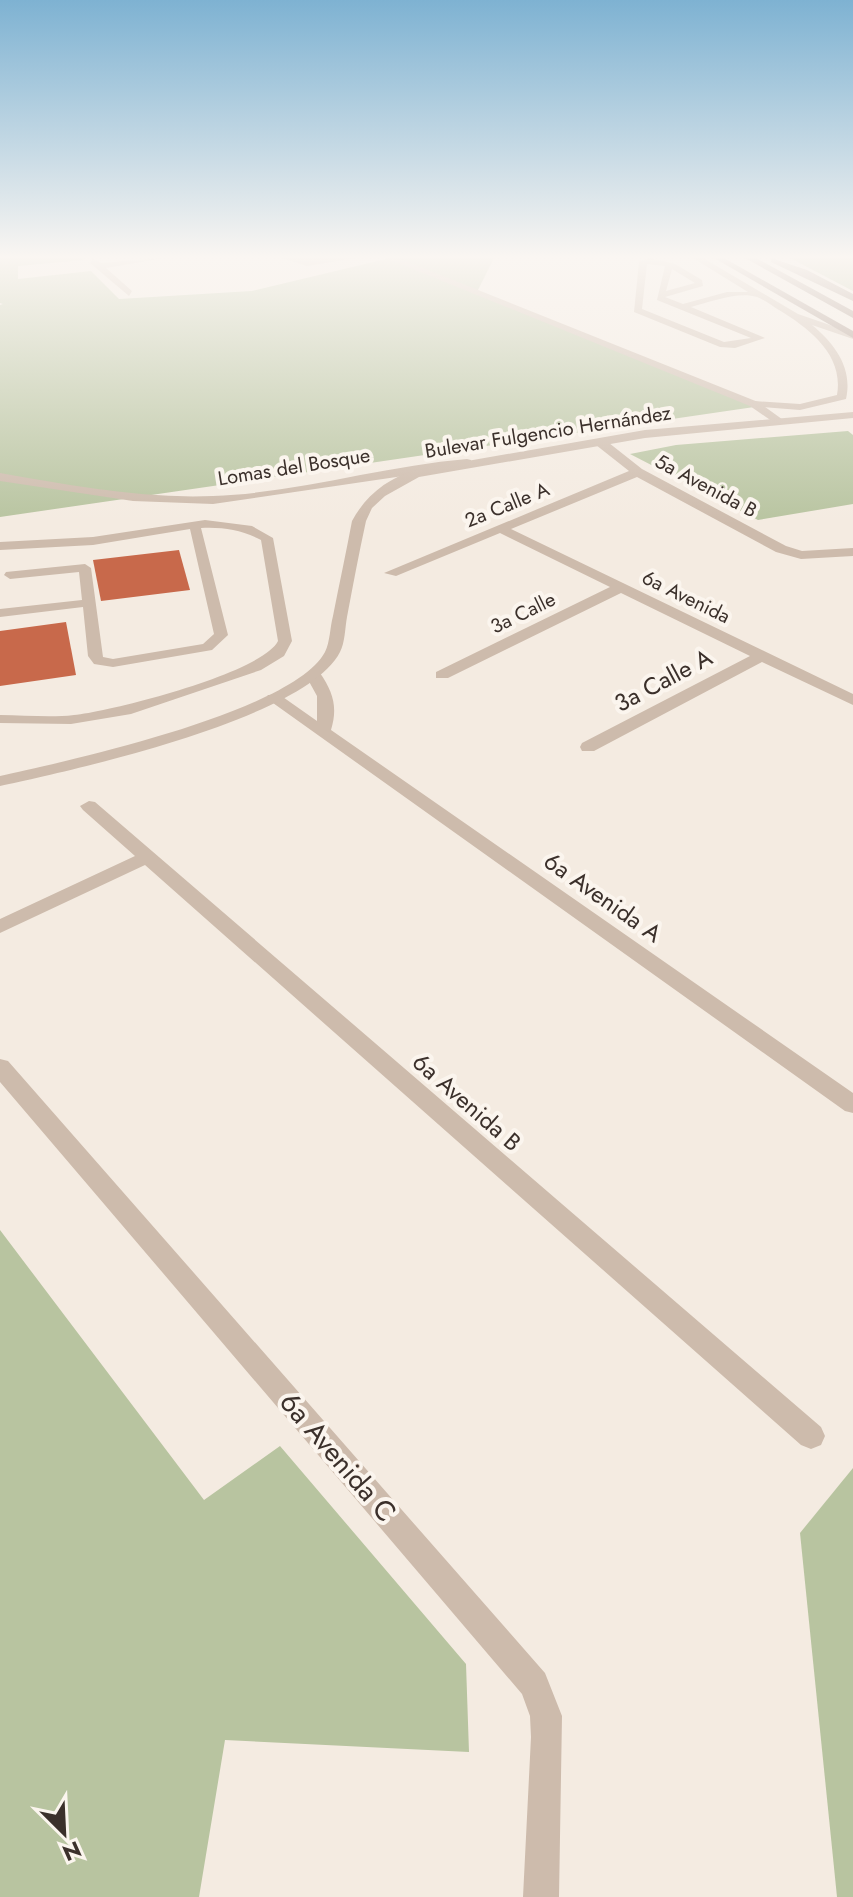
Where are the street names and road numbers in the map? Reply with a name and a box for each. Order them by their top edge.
street label: Bulevar Fulgencio Hernández [423,398,673,466]
street label: Lomas del Bosque [216,441,372,493]
street label: 5a Avenida B [650,447,762,525]
street label: 2a Calle A [460,475,554,535]
street label: 6a Avenida [637,563,735,631]
street label: 3a Calle [485,585,561,641]
street label: 3a Calle A [608,640,718,720]
street label: 6a Avenida A [537,843,669,951]
street label: 6a Avenida B [405,1045,529,1159]
street label: 6a Avenida C [270,1383,406,1531]

